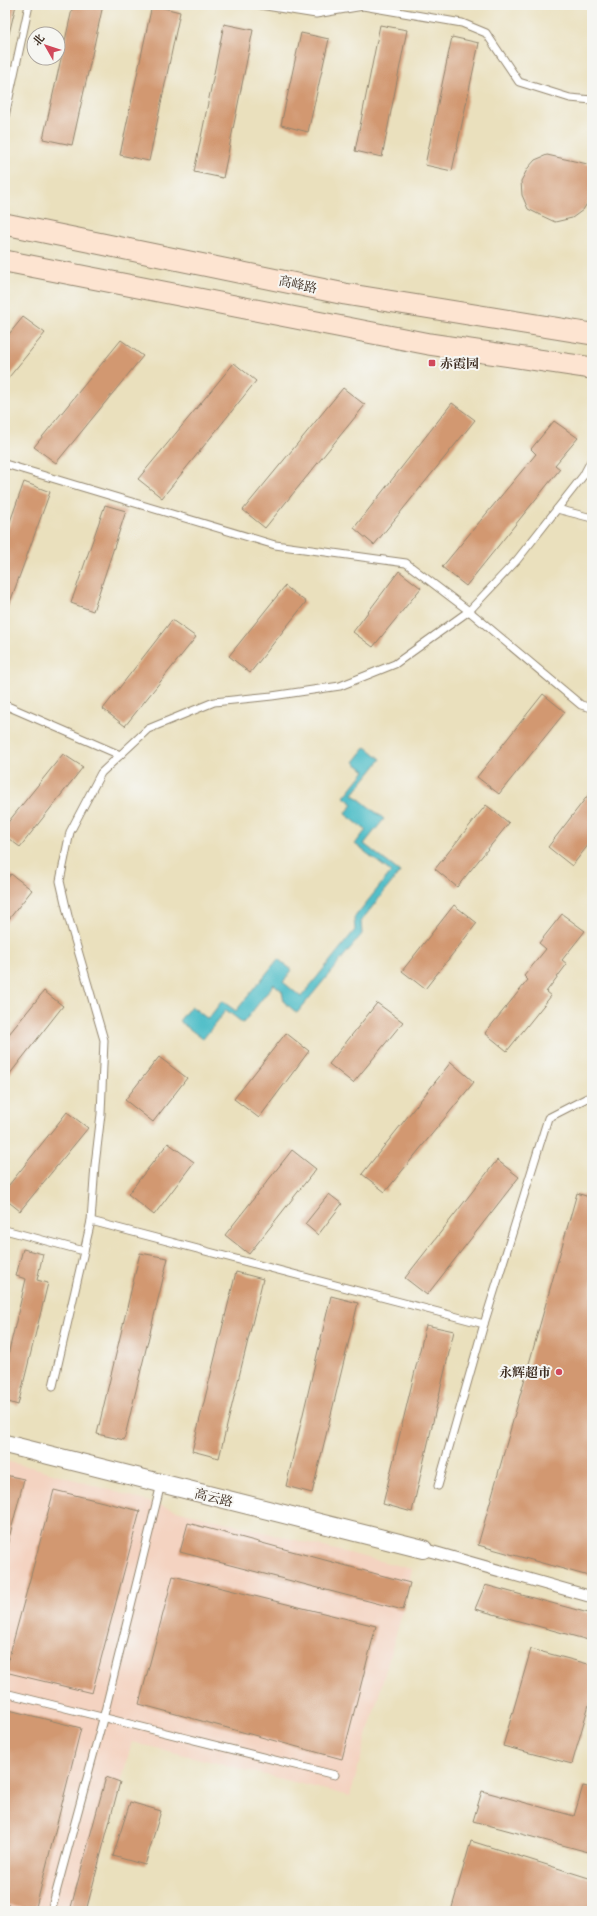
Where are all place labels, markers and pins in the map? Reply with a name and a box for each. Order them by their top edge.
place label: 赤霞园 [440,356,479,372]
marker: 赤霞园 [427,358,437,368]
place label: 永辉超市 [499,1365,551,1381]
marker: 永辉超市 [554,1367,564,1377]

